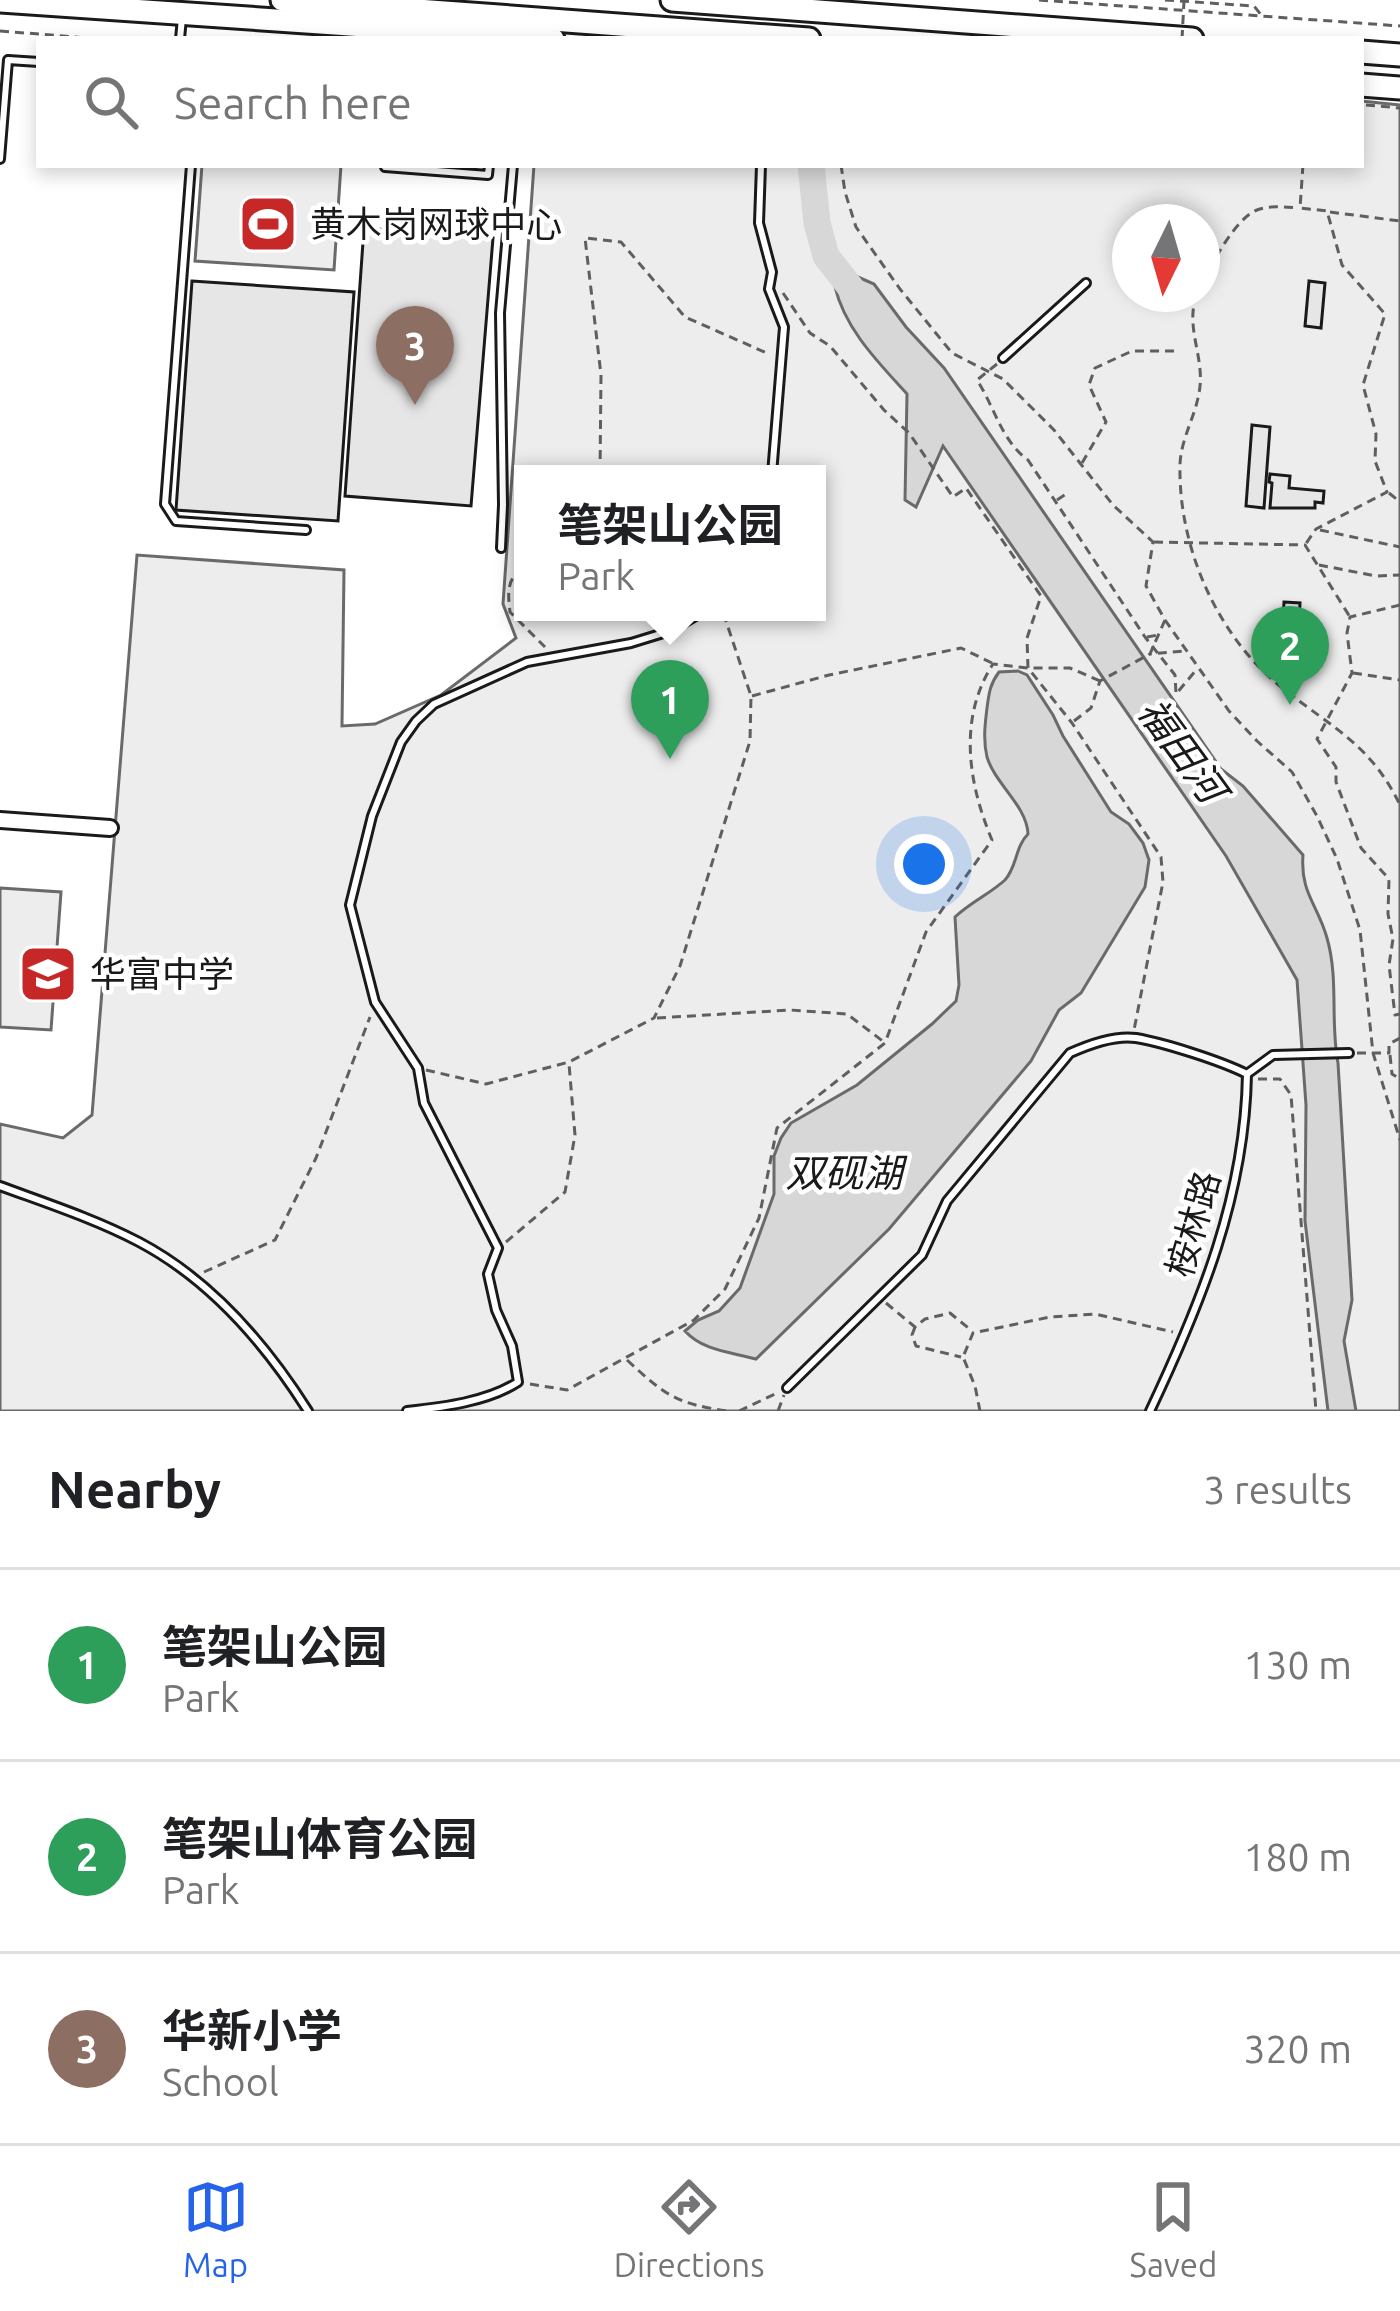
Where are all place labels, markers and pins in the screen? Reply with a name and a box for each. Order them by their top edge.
sports icon: 黄木岗网球中心 [237,193,299,255]
place label: 黄木岗网球中心 [310,203,562,244]
pin: 3 [376,306,454,405]
pin: 2 [1251,606,1329,705]
pin: 1 [631,660,709,759]
school or university icon: 华富中学 [17,943,79,1005]
place label: 华富中学 [90,953,234,994]

